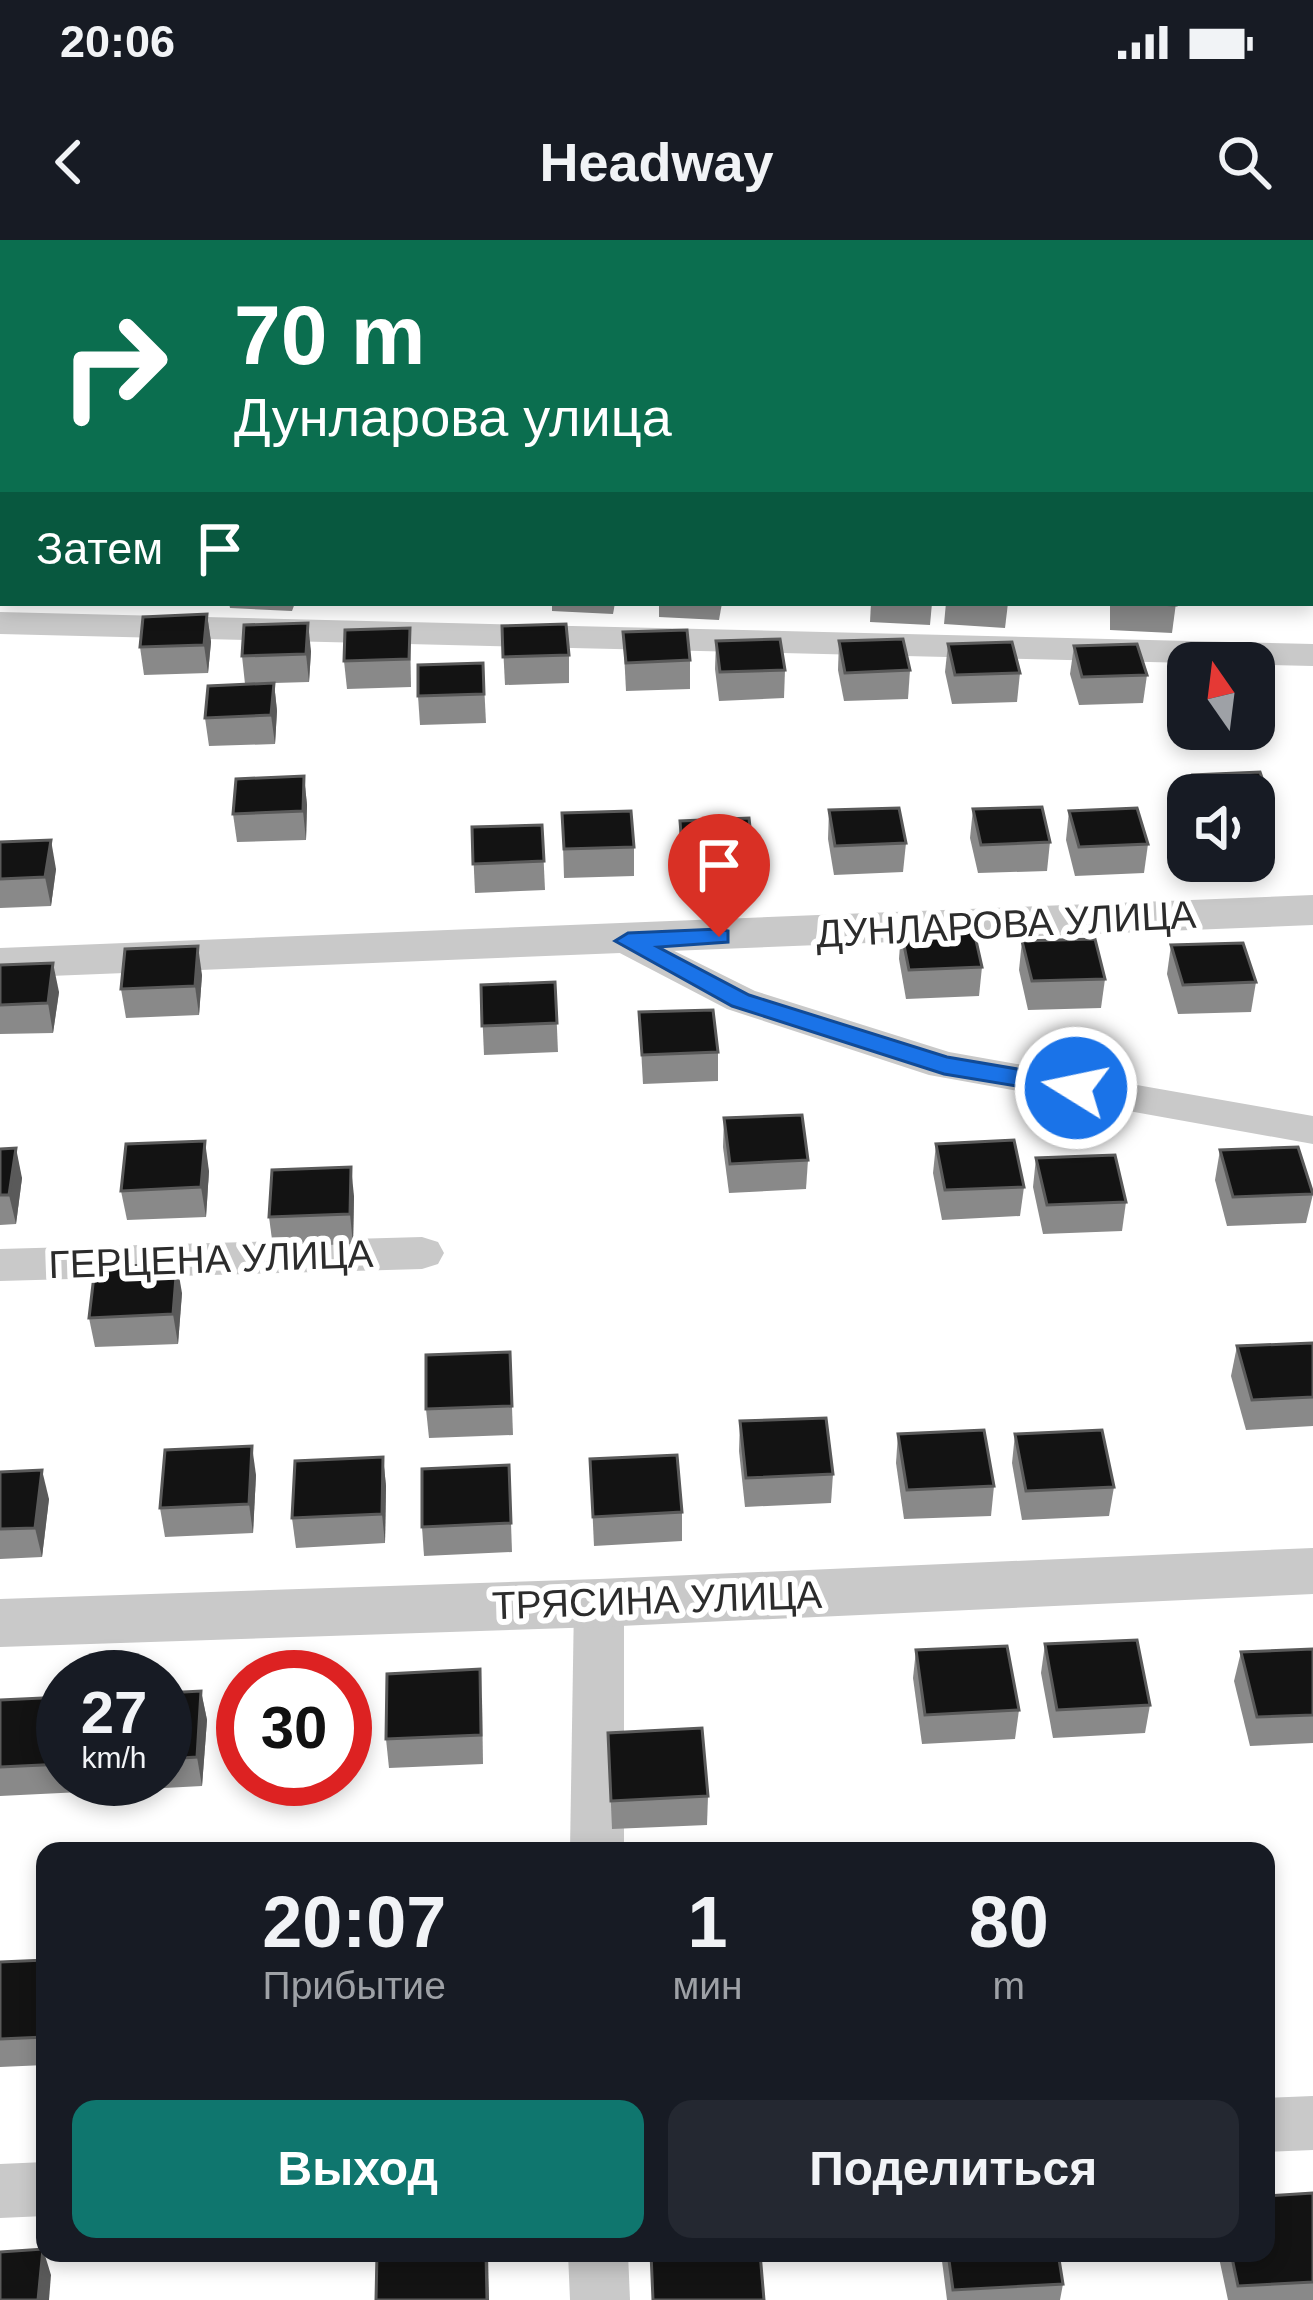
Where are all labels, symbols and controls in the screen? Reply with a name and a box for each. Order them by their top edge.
text: 20:06 [60,16,175,67]
icon: back [36,129,102,195]
icon: search [1211,129,1277,195]
text: Headway [539,132,774,192]
icon: right [36,288,192,444]
text: 70 m [234,288,425,382]
text: Дунларова улица [234,387,672,447]
icon: arrive [187,516,253,582]
text: Затем [36,523,163,574]
north arrow [1167,642,1275,750]
map controls [1167,642,1275,882]
button: sound [1167,774,1275,882]
pin [668,814,770,937]
icon: arrive [686,832,752,898]
street label: ДУНЛАРОВА УЛИЦА [815,893,1197,955]
position arrow [1013,1025,1139,1151]
street label: ГЕРЦЕНА УЛИЦА [48,1232,374,1286]
street label: ТРЯСИНА УЛИЦА [491,1573,823,1627]
speed limit sign: 30 [216,1650,372,1806]
text: 27 [81,1679,147,1746]
text: km/h [81,1741,147,1774]
text: 20:07 [262,1882,446,1962]
text: 1 [687,1882,728,1962]
text: 80 [969,1882,1049,1962]
text: Прибытие [263,1964,446,2007]
text: мин [672,1964,743,2007]
text: m [993,1964,1025,2007]
button: Выход [72,2100,644,2238]
button: Поделиться [668,2100,1239,2238]

